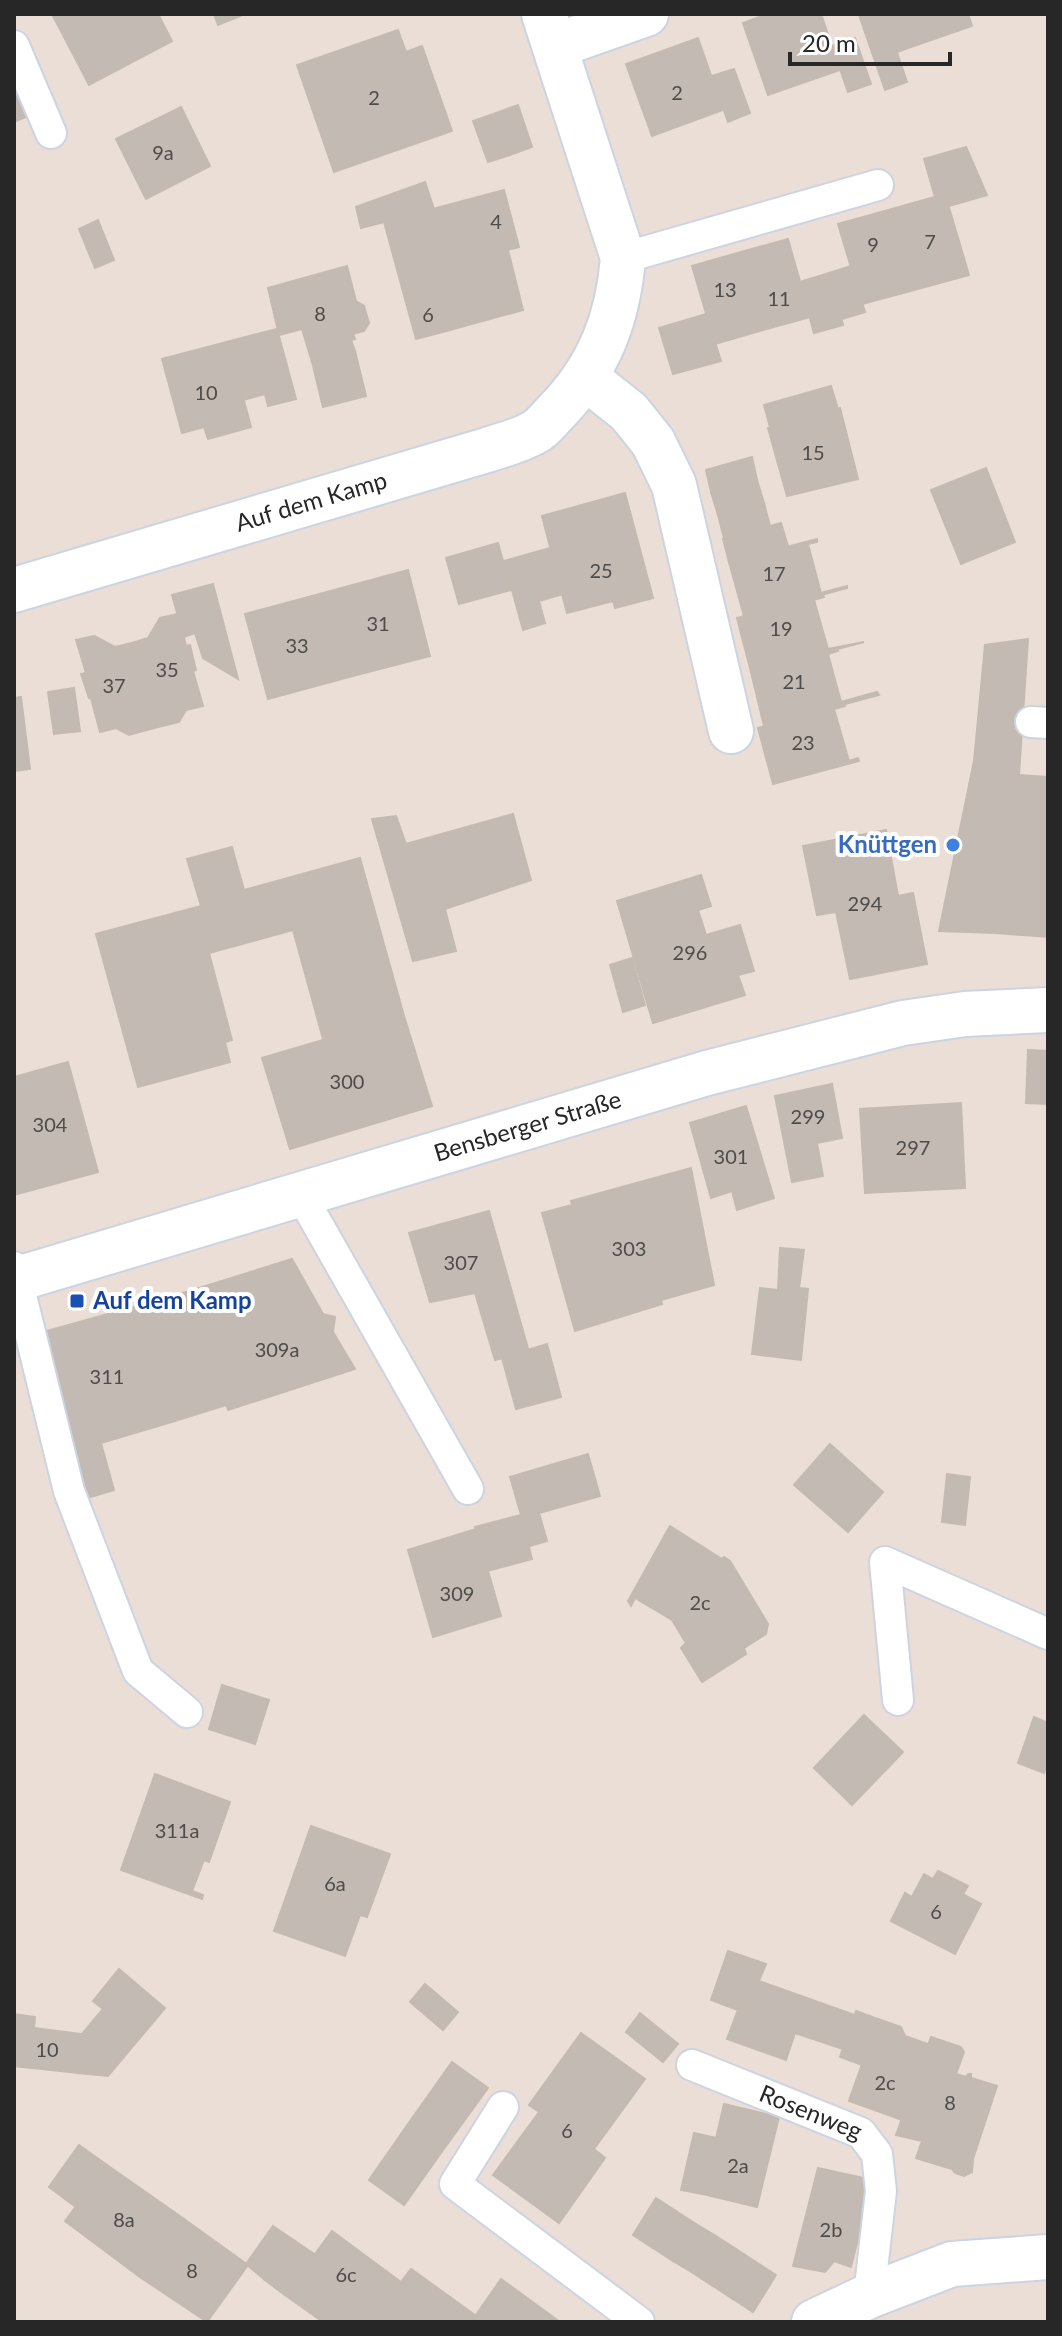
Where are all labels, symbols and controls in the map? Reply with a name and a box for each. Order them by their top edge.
scale bar [790,16,950,66]
text: 20 m [802,28,856,57]
house number: 2 [671,80,683,104]
house number: 2 [368,85,380,109]
house number: 9a [152,140,174,164]
house number: 4 [490,209,502,233]
house number: 7 [924,229,936,253]
house number: 9 [867,232,879,256]
house number: 13 [713,277,737,301]
house number: 11 [767,286,791,310]
house number: 8 [314,301,326,325]
house number: 6 [422,302,434,326]
house number: 10 [194,380,218,404]
house number: 15 [801,440,825,464]
street label: Auf dem Kamp [232,464,390,537]
house number: 25 [589,558,613,582]
house number: 17 [762,561,786,585]
house number: 31 [366,611,390,635]
house number: 19 [769,616,793,640]
house number: 33 [285,633,309,657]
house number: 35 [155,657,179,681]
house number: 21 [782,669,806,693]
house number: 37 [102,673,126,697]
house number: 23 [791,730,815,754]
place label: Knüttgen [838,829,937,858]
marker: Knüttgen [944,836,962,854]
house number: 294 [848,891,883,915]
house number: 296 [673,940,707,964]
house number: 300 [330,1069,364,1093]
street label: Bensberger Straße [430,1083,624,1167]
house number: 299 [791,1104,825,1128]
house number: 304 [33,1112,68,1136]
house number: 297 [896,1135,930,1159]
house number: 301 [714,1144,748,1168]
house number: 303 [612,1236,646,1260]
house number: 307 [444,1250,478,1274]
place label: Auf dem Kamp [92,1285,252,1314]
marker: Auf dem Kamp [68,1292,86,1310]
house number: 309a [255,1337,299,1361]
house number: 311 [90,1364,124,1388]
house number: 309 [440,1581,474,1605]
house number: 2c [689,1590,711,1614]
house number: 311a [155,1818,199,1842]
house number: 6a [324,1871,346,1895]
house number: 6 [930,1899,942,1923]
house number: 10 [35,2037,59,2061]
house number: 2c [874,2070,896,2094]
street label: Rosenweg [756,2078,867,2145]
house number: 8 [944,2090,956,2114]
house number: 6 [561,2118,573,2142]
house number: 2a [727,2153,749,2177]
house number: 8a [113,2207,135,2231]
house number: 2b [820,2217,842,2241]
house number: 8 [186,2258,198,2282]
house number: 6c [335,2262,357,2286]

